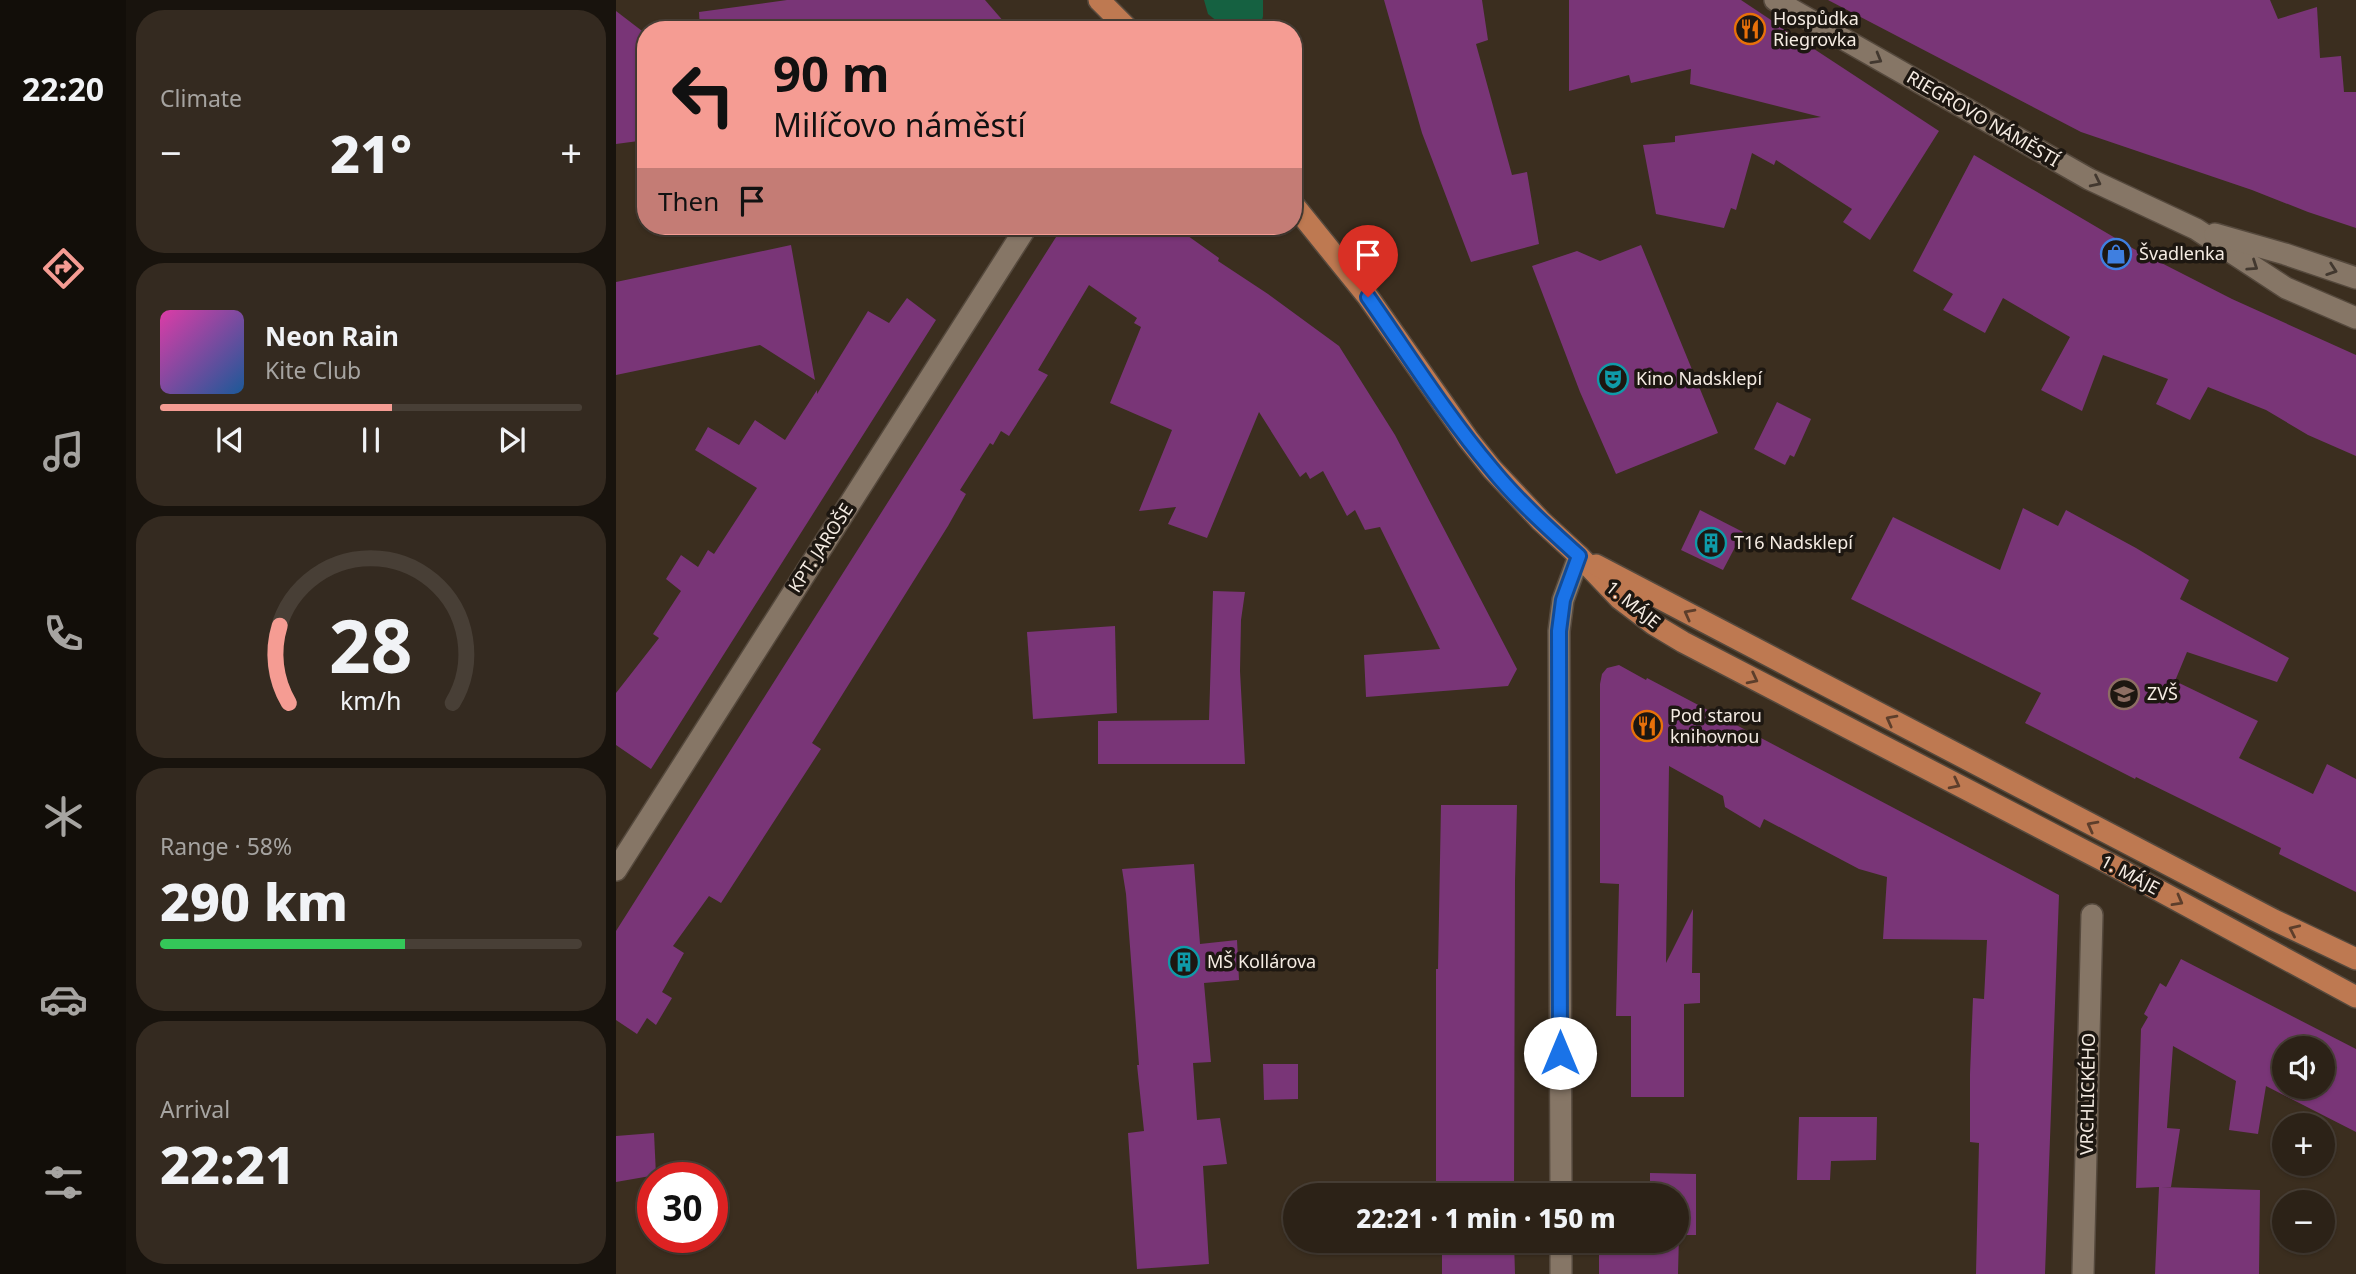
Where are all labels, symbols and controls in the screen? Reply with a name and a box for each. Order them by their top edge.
place label: Hospůdka Riegrovka [1773,6,1859,51]
restaurant icon: Hospůdka Riegrovka [1733,12,1767,46]
text: 90 m [773,40,890,106]
icon: left [658,49,749,140]
one-way arrow [1869,50,1882,63]
street label: RIEGROVO NÁMĚSTÍ [1903,65,2064,172]
text: 22:20 [22,67,104,110]
text: Climate [160,82,242,114]
text: Milíčovo náměstí [773,103,1026,146]
text: 21° [330,117,412,188]
text: − [160,126,182,178]
text: + [560,126,582,178]
one-way arrow [2089,174,2101,188]
icon: arrive [733,182,771,220]
text: Then [658,183,719,219]
pin [1338,225,1398,297]
icon: arrive [1349,236,1387,274]
shop icon: Švadlenka [2099,237,2133,271]
place label: Švadlenka [2139,241,2225,265]
icon: directions [39,244,88,293]
one-way arrow [2246,258,2259,271]
one-way arrow [2326,261,2338,276]
text: Neon Rain [265,318,399,354]
text: Kite Club [265,354,361,386]
theatre icon: Kino Nadsklepí [1596,362,1630,396]
place label: Kino Nadsklepí [1636,366,1762,390]
icon: previous [211,421,249,459]
icon: pause [352,421,390,459]
icon: next [493,421,531,459]
icon: music [39,427,88,476]
street label: KPT. JAROŠE [782,498,858,597]
building icon: T16 Nadsklepí [1694,526,1728,560]
place label: T16 Nadsklepí [1734,530,1853,554]
street label: 1. MÁJE [1601,575,1666,634]
text: 28 [329,595,413,694]
icon: phone [39,609,88,658]
one-way arrow [1684,609,1696,622]
one-way arrow [1746,670,1758,684]
school or university icon: ZVŠ [2107,677,2141,711]
place label: ZVŠ [2147,681,2178,705]
text: km/h [340,683,402,717]
place label: Pod starou knihovnou [1670,703,1762,748]
restaurant icon: Pod starou knihovnou [1630,709,1664,743]
one-way arrow [1885,714,1898,728]
one-way arrow [1948,775,1960,789]
icon: climate [39,792,88,841]
one-way arrow [2087,820,2099,834]
text: Range · 58% [160,830,292,862]
street label: 1. MÁJE [2097,849,2164,900]
text: 290 km [160,865,348,936]
one-way arrow [2171,893,2183,906]
one-way arrow [2289,924,2301,938]
building icon: MŠ Kollárova [1167,945,1201,979]
place label: MŠ Kollárova [1207,949,1316,973]
icon: car [39,975,88,1024]
position arrow [1523,1016,1597,1090]
street label: VRCHLICKÉHO [2074,1033,2100,1155]
map controls [2272,1036,2335,1253]
button: sound [2272,1036,2335,1099]
text: Arrival [160,1093,230,1125]
button: + [2272,1113,2335,1176]
text: 22:21 [160,1128,295,1199]
icon: filters [39,1158,88,1207]
speed limit sign: 30 [637,1162,728,1253]
button: − [2272,1190,2335,1253]
text: 22:21 · 1 min · 150 m [1356,1200,1616,1236]

